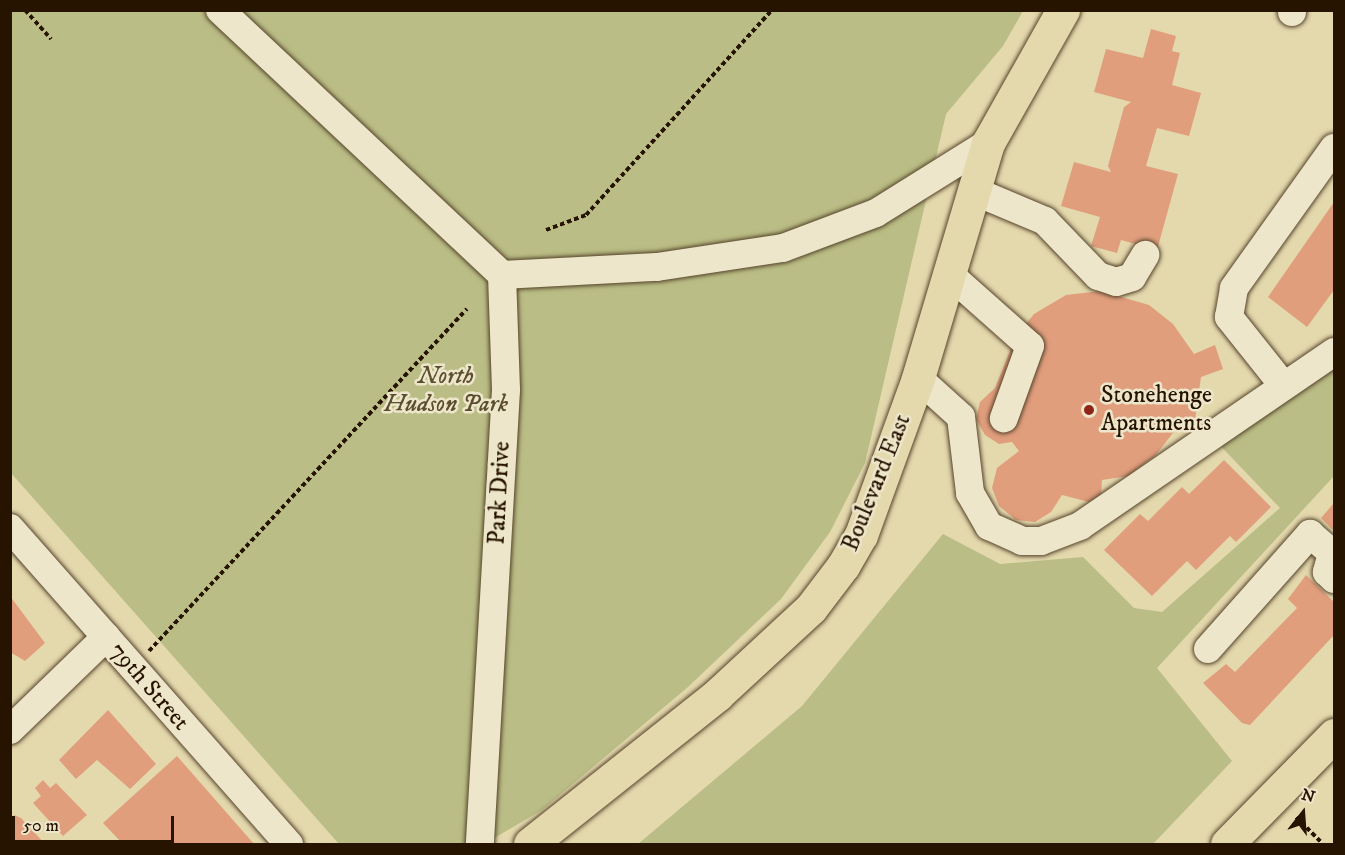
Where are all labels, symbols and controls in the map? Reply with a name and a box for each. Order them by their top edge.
park label: North Hudson Park [384,363,508,419]
place label: Stonehenge Apartments [1101,382,1212,438]
marker: Stonehenge Apartments [1082,403,1096,417]
street label: Boulevard East [836,410,918,556]
street label: Park Drive [483,441,517,545]
street label: 79th Street [103,637,195,737]
north arrow [1273,783,1333,843]
text: N [1299,784,1317,807]
scale bar [15,804,177,842]
text: 50 m [23,815,59,837]

